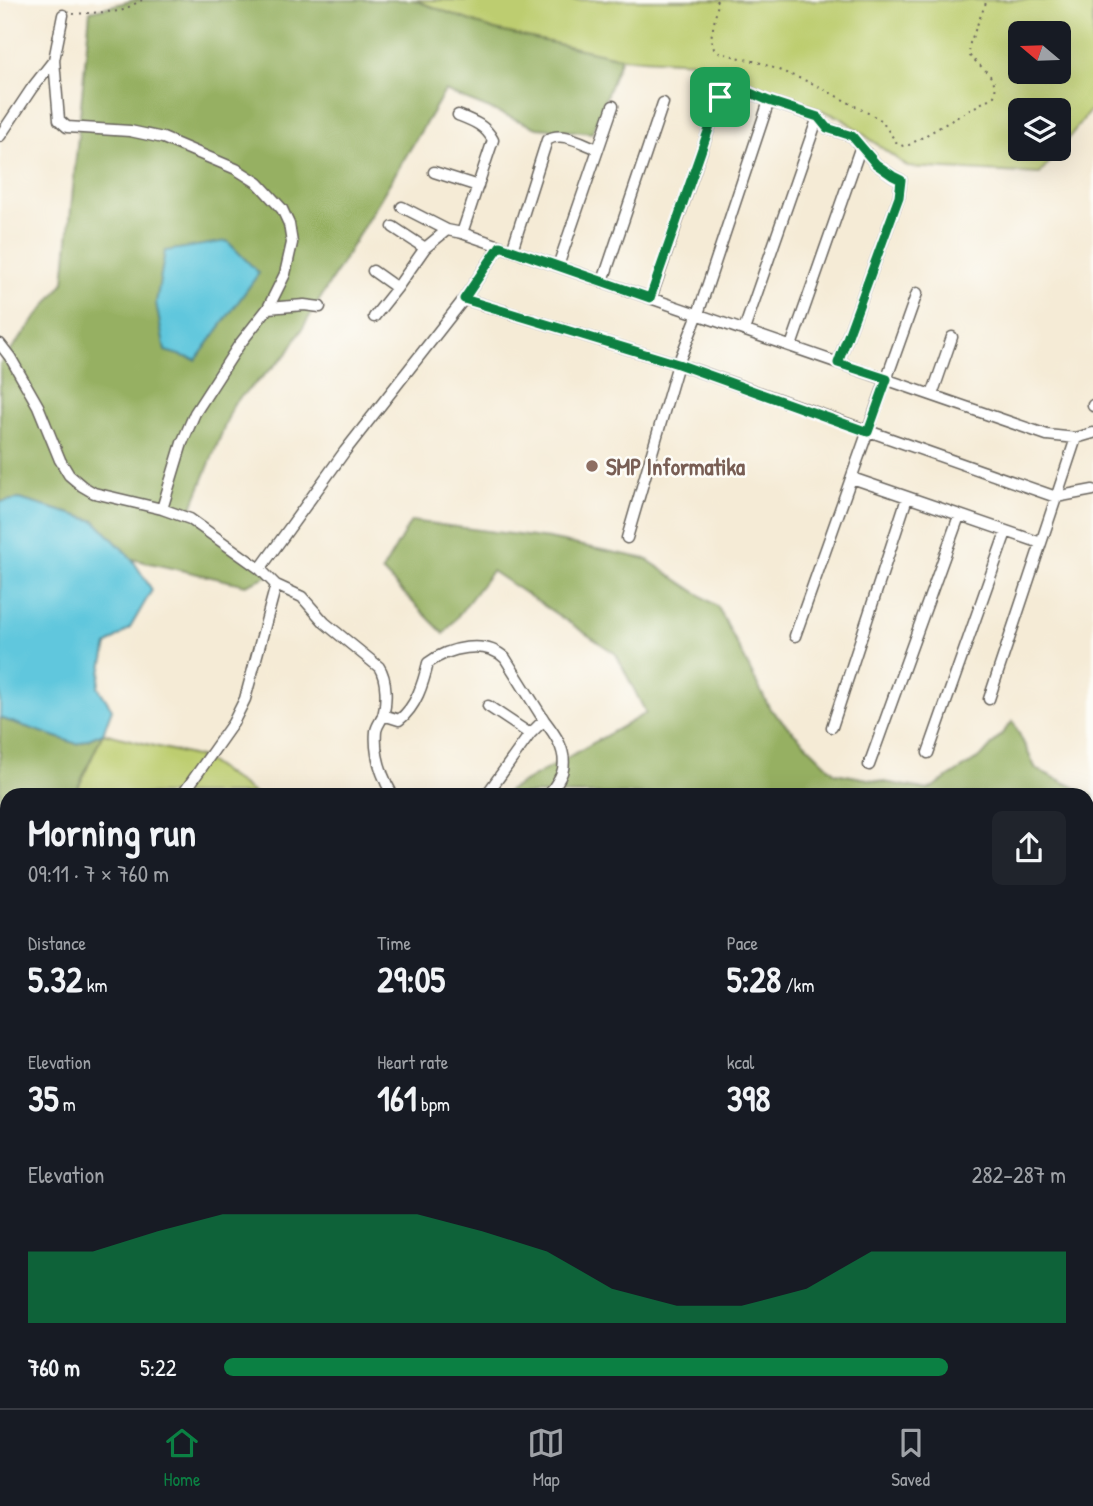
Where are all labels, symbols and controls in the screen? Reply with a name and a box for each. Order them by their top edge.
north arrow [1008,21,1071,84]
map controls [1008,21,1071,161]
pin [690,67,750,127]
icon: arrive [701,78,739,116]
button: layers [1008,98,1071,161]
place label: SMP Informatika [606,451,745,482]
marker: SMP Informatika [584,458,600,474]
text: Morning run [28,806,196,858]
button: share [992,811,1066,885]
text: 09:11 · 7 × 760 m [28,858,169,889]
text: Distance [28,930,86,956]
text: Time [377,930,411,956]
text: Pace [727,930,758,956]
text: 5.32 [28,956,82,1003]
text: 29:05 [377,956,445,1003]
text: 5:28 [727,956,781,1003]
text: km [82,972,108,998]
text: /km [781,972,814,998]
text: Elevation [28,1049,91,1075]
text: Heart rate [377,1049,448,1075]
text: kcal [727,1049,754,1075]
text: 35 [28,1075,59,1122]
text: 161 [377,1075,417,1122]
text: 398 [727,1075,770,1122]
text: m [59,1091,76,1117]
text: bpm [417,1091,450,1117]
text: Elevation [28,1159,104,1190]
text: 282–287 m [972,1159,1066,1190]
text: 760 m [28,1352,80,1383]
text: 5:22 [140,1352,177,1383]
tab: Home [163,1424,201,1492]
tab: Map [527,1424,565,1492]
tab: Saved [891,1424,930,1492]

